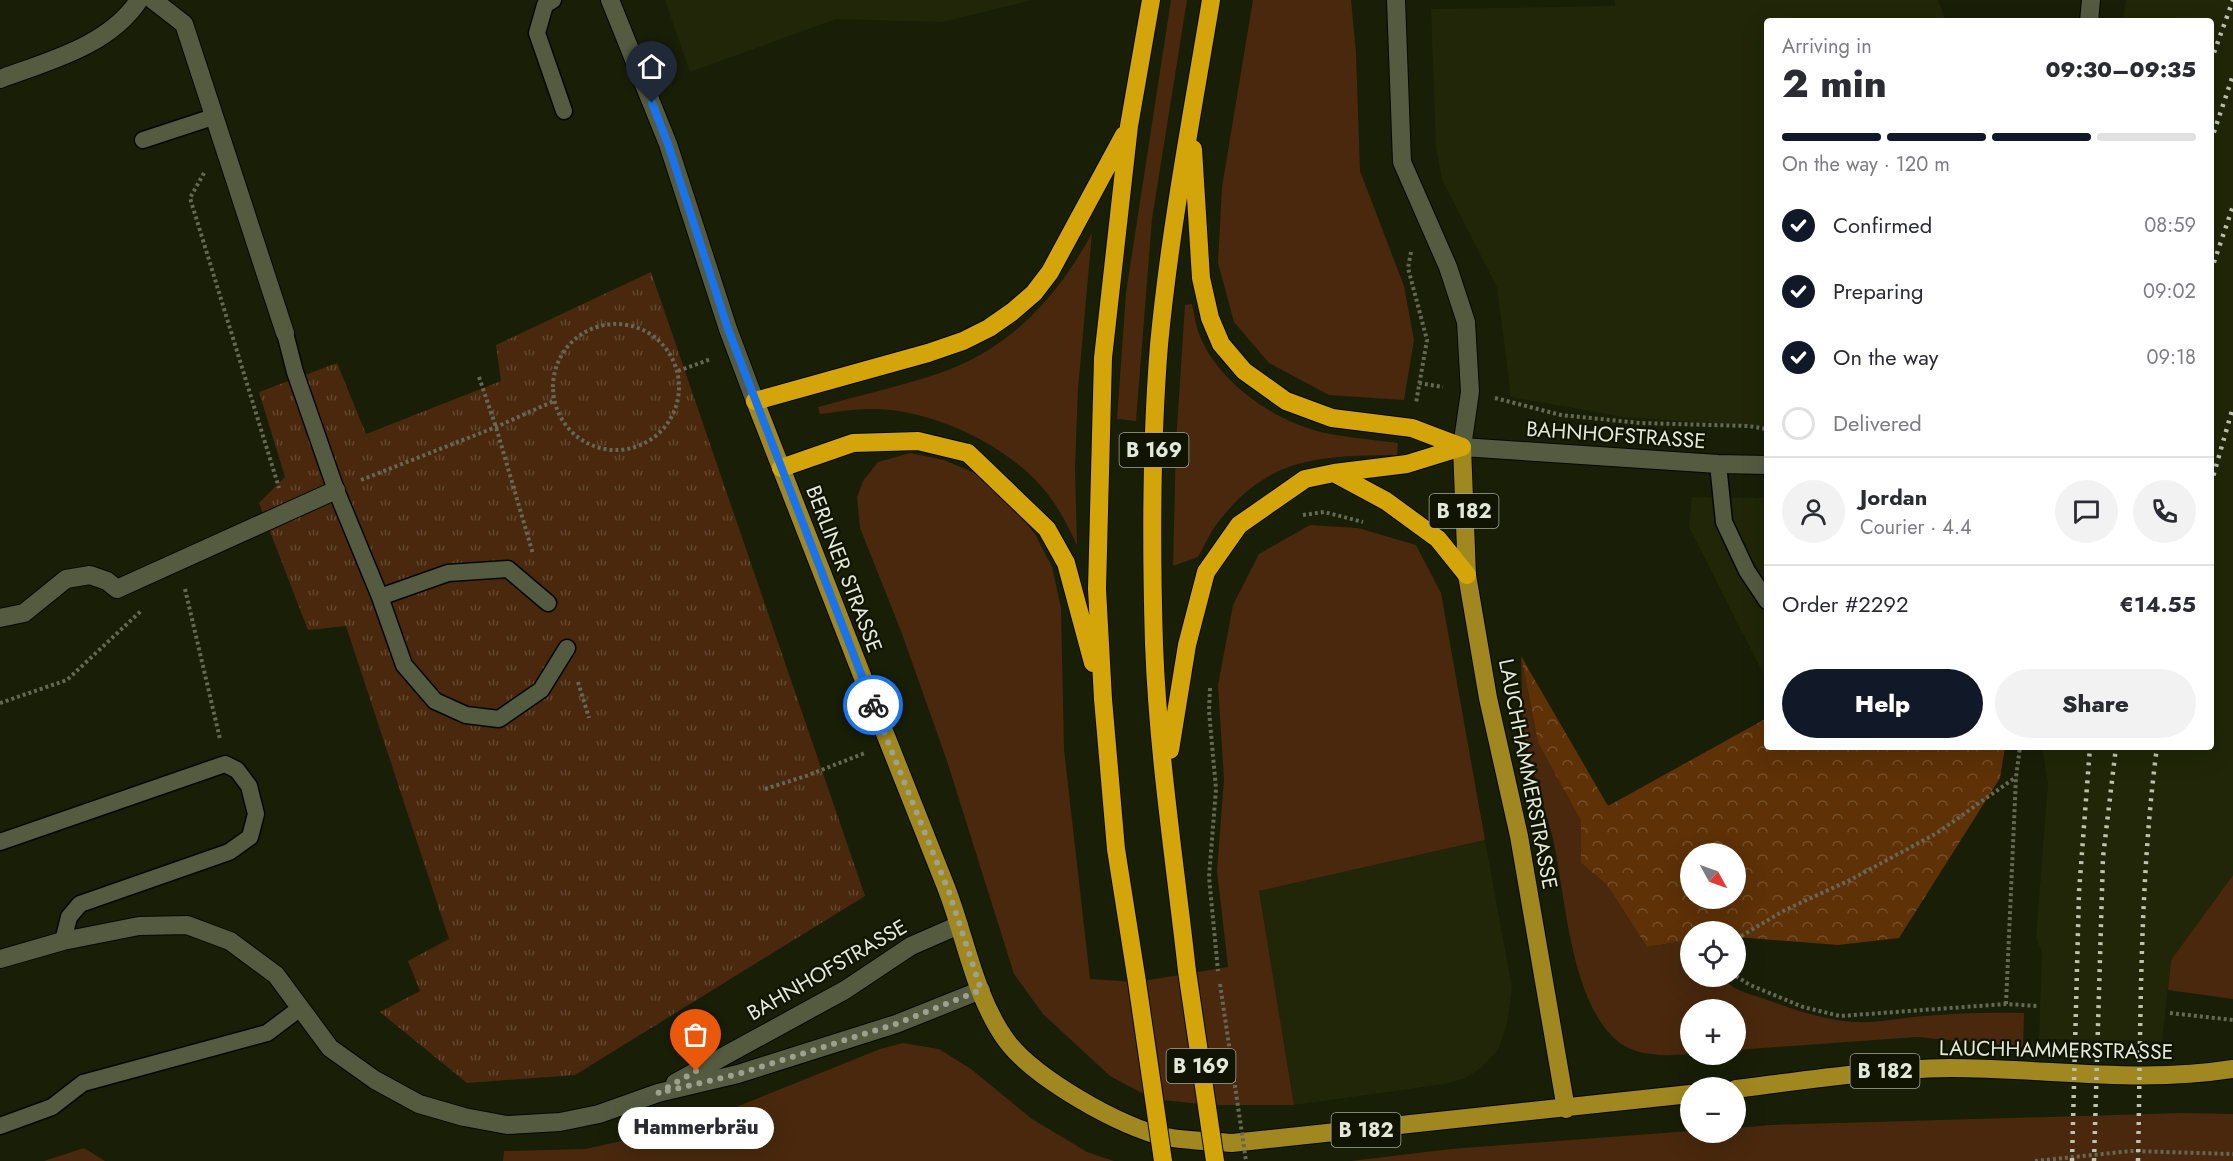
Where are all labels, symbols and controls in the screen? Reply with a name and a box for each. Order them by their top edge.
text: Arriving in [1782,32,1872,61]
pin [626,41,677,103]
icon: home [635,50,668,83]
text: 09:30–09:35 [2045,53,2196,85]
text: 2 min [1782,55,1887,112]
text: On the way · 120 m [1782,150,1950,179]
icon: check [1782,209,1815,242]
text: Confirmed [1833,209,1932,241]
text: 08:59 [2144,211,2196,240]
icon: check [1782,275,1815,308]
text: Preparing [1833,275,1924,307]
text: 09:02 [2143,277,2196,306]
icon: check [1782,341,1815,374]
text: On the way [1833,341,1938,373]
text: 09:18 [2147,343,2196,372]
text: Delivered [1833,407,1922,439]
street label: BAHNHOFSTRASSE [1525,414,1707,456]
road number: B 169 [1120,433,1188,467]
button: person [1782,480,1845,543]
button: chat [2055,480,2118,543]
button: phone [2133,480,2196,543]
street label: BERLINER STRASSE [798,481,890,657]
text: Jordan [1860,481,1927,513]
road number: B 182 [1430,494,1498,528]
text: Courier · 4.4 [1860,513,1972,542]
text: Order #2292 [1782,588,1908,620]
text: €14.55 [2120,588,2196,620]
street label: LAUCHHAMMERSTRASSE [1491,656,1565,892]
button: Help [1782,669,1983,738]
button: Share [1995,669,2196,738]
courier [843,675,903,735]
icon: bike [857,689,890,722]
north arrow [1680,843,1746,909]
map controls [1680,843,1746,1143]
street label: BAHNHOFSTRASSE [742,912,912,1028]
button: locate [1680,921,1746,987]
button: + [1680,999,1746,1065]
pin [670,1009,721,1071]
icon: bag [679,1018,712,1051]
street label: LAUCHHAMMERSTRASSE [1939,1033,2173,1067]
road number: B 169 [1166,1049,1236,1083]
road number: B 182 [1850,1054,1920,1088]
button: − [1680,1077,1746,1143]
callout: Hammerbräu [618,1107,774,1149]
text: Hammerbräu [633,1113,759,1142]
road number: B 182 [1332,1113,1400,1147]

